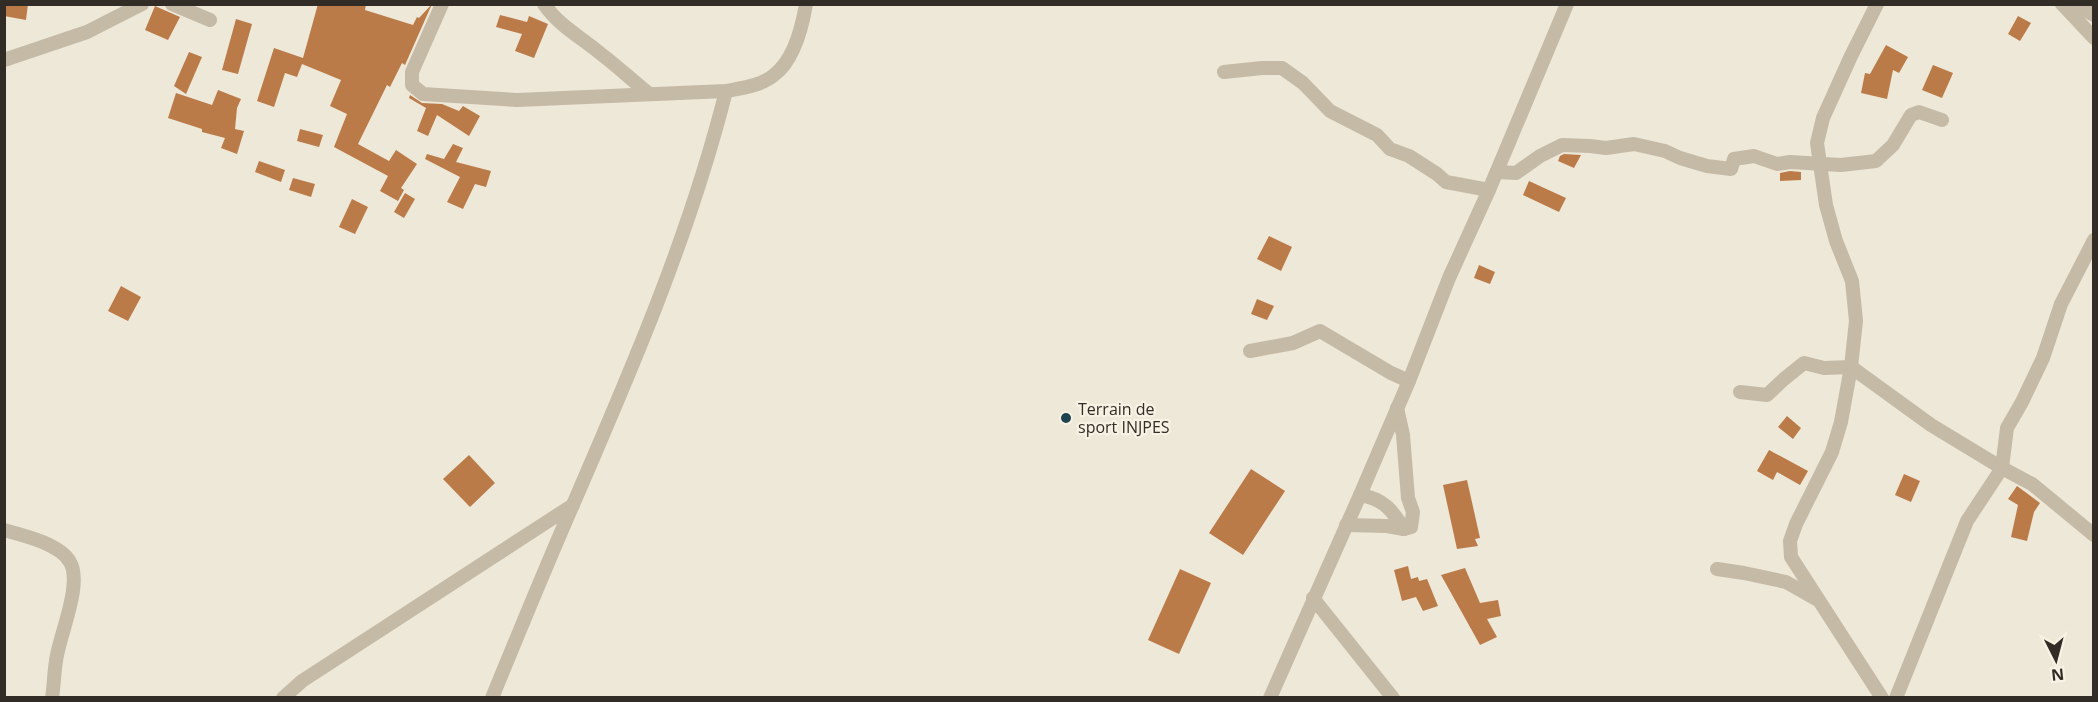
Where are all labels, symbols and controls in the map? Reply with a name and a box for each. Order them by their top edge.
place label: Terrain de sport INJPES [1078,398,1170,438]
marker: Terrain de sport INJPES [1059,411,1073,425]
north arrow [2026,630,2086,690]
text: N [2050,663,2065,687]

